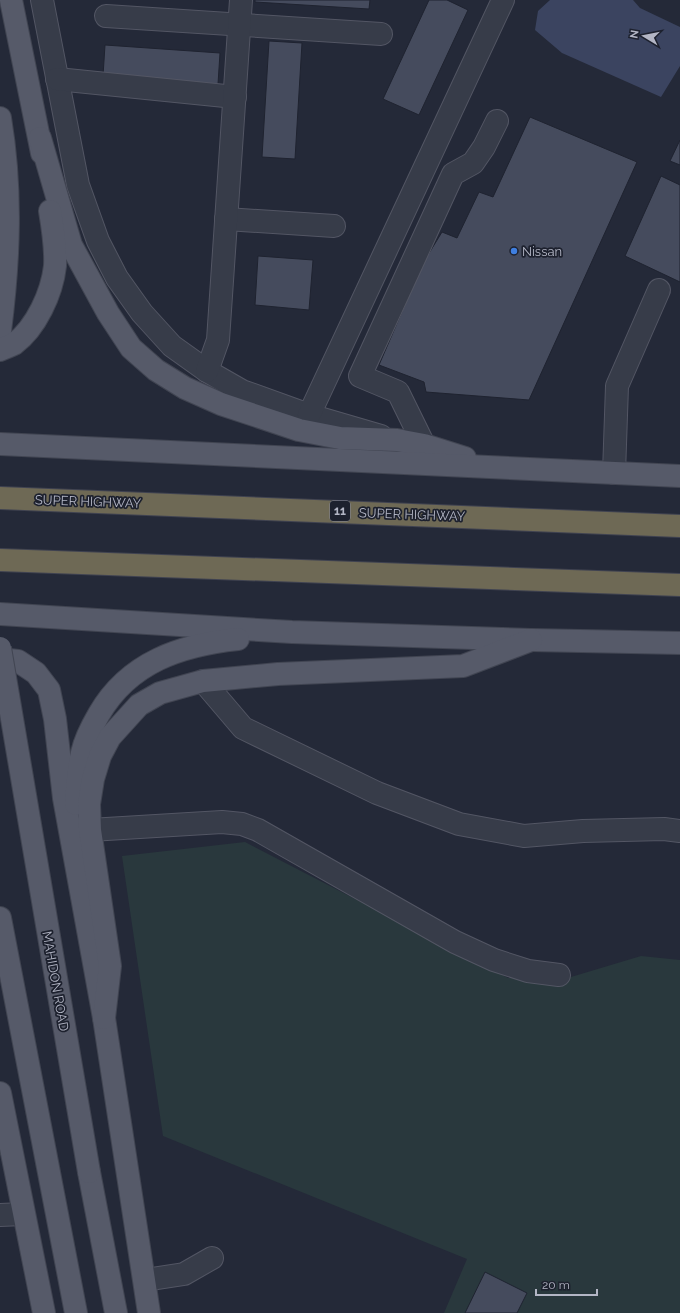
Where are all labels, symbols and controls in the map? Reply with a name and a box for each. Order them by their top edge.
north arrow [624,16,664,56]
text: N [628,29,642,40]
place label: Nissan [522,244,562,259]
marker: Nissan [509,246,519,256]
street label: SUPER HIGHWAY [35,492,142,511]
road number: 11 [330,501,350,521]
street label: SUPER HIGHWAY [359,505,466,524]
street label: MAHIDON ROAD [39,930,72,1032]
scale bar [536,1271,597,1297]
text: 20 m [542,1278,570,1292]

